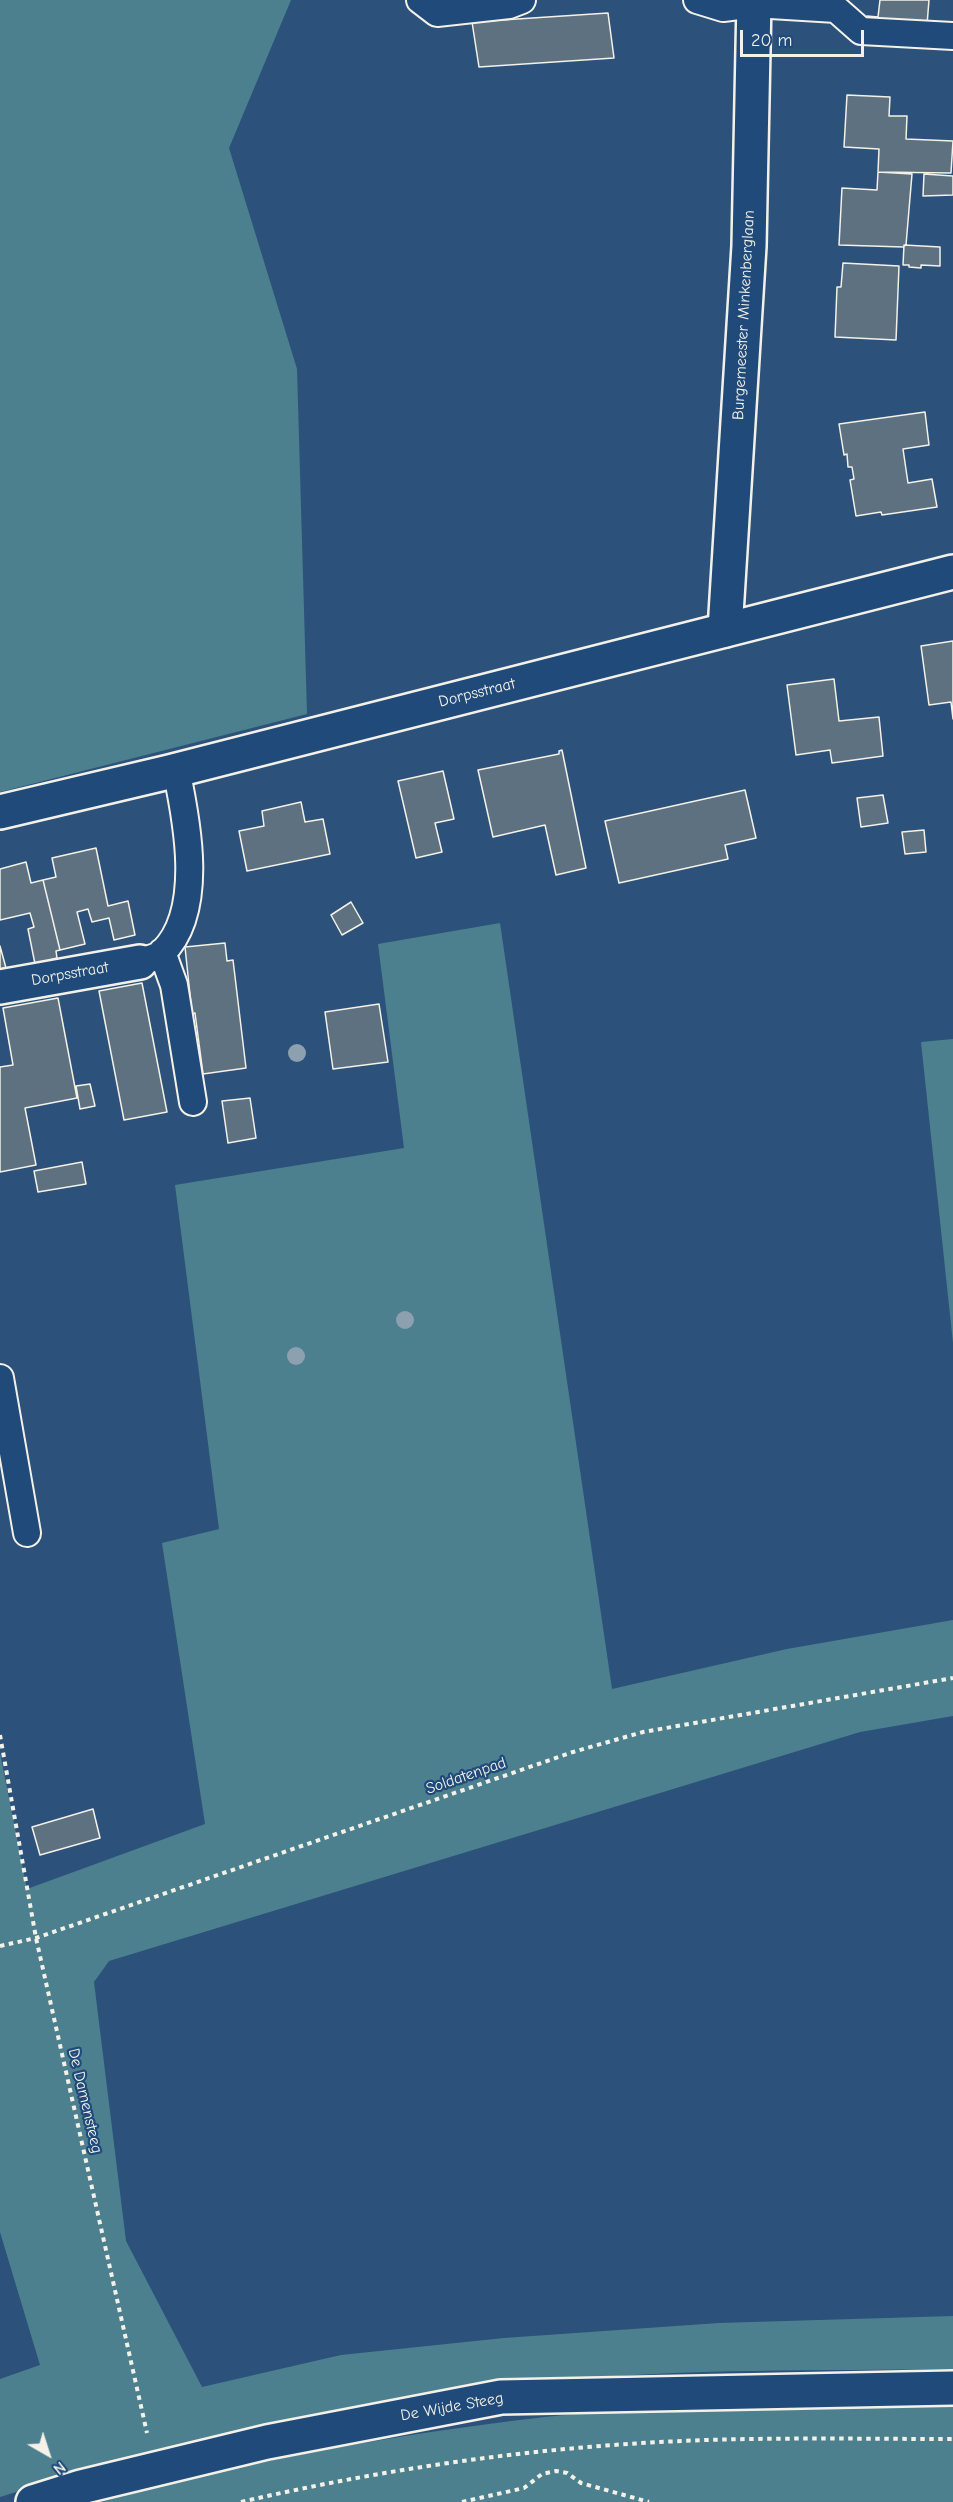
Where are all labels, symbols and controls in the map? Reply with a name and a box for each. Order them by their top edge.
scale bar [743,18,868,56]
text: 20 m [751,30,792,51]
street label: Burgemeester Minkenberglaan [729,210,759,420]
street label: Dorpsstraat [437,674,517,712]
street label: Dorpsstraat [30,958,110,990]
street label: Soldatenpad [423,1753,509,1799]
street label: De Damensteeg [64,2047,106,2155]
street label: De Wijde Steeg [399,2389,505,2425]
north arrow [18,2424,78,2484]
text: N [50,2458,69,2478]

